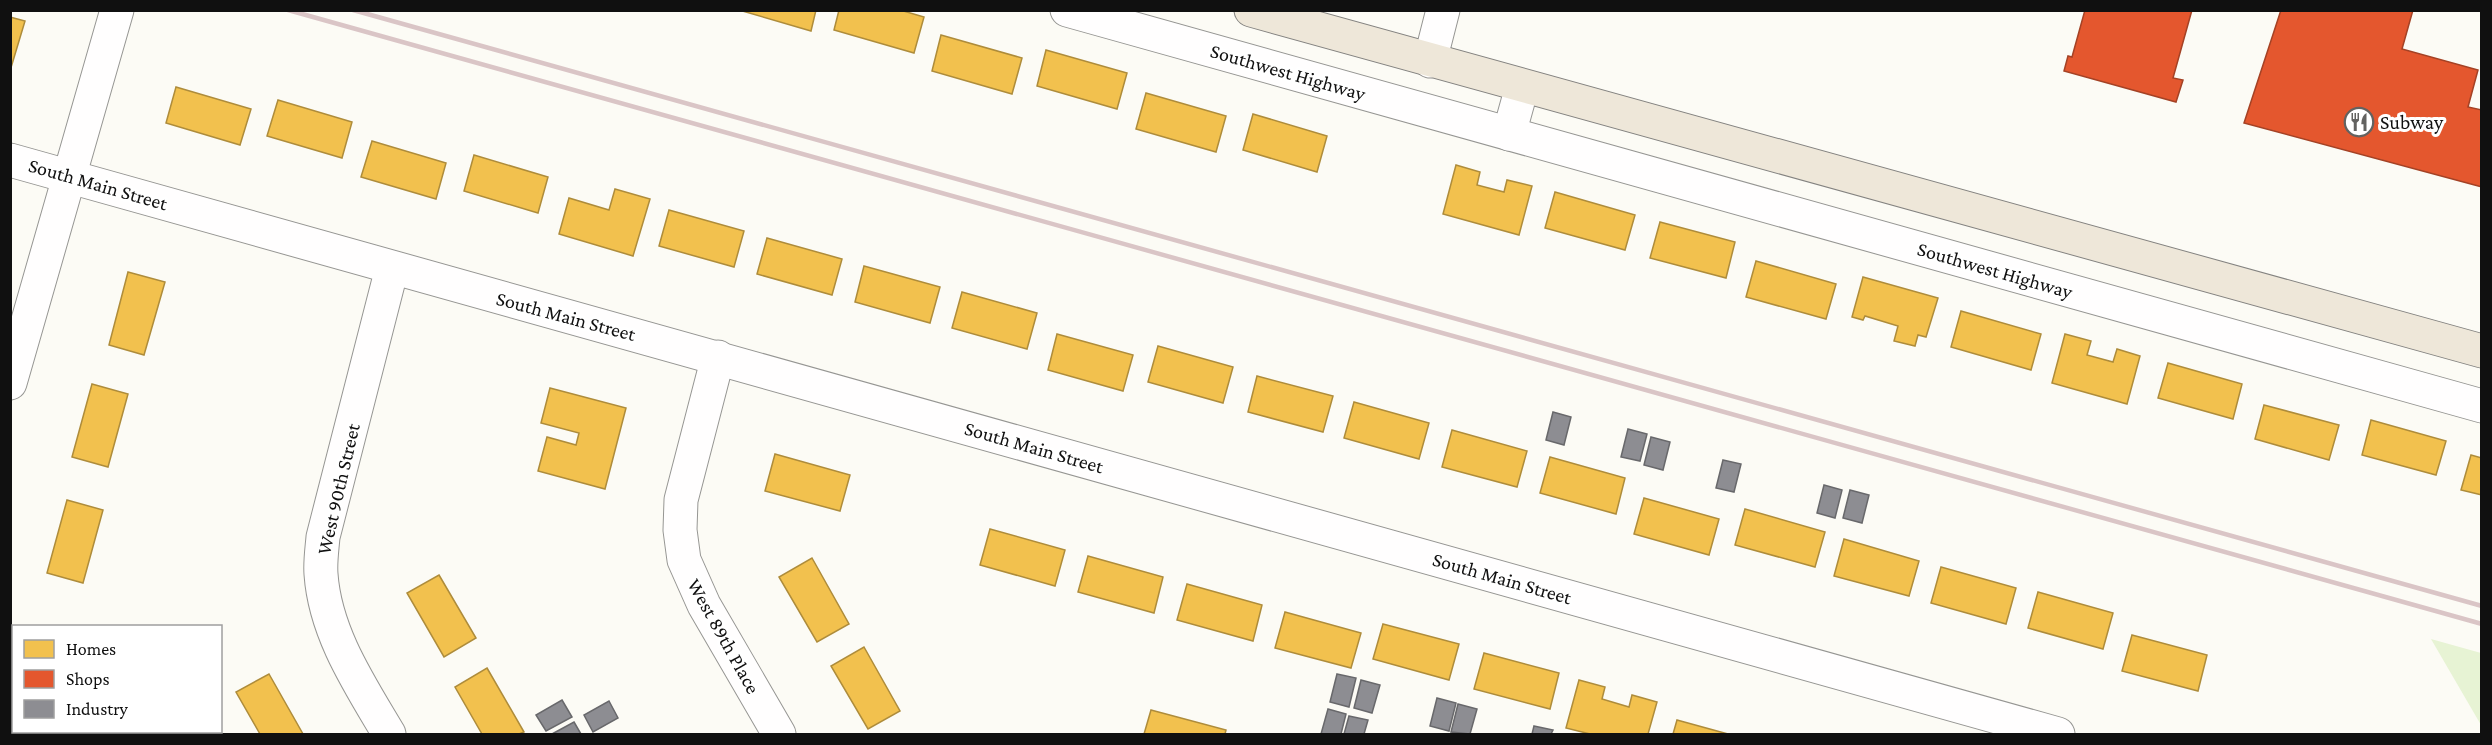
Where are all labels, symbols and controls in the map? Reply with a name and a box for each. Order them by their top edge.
street label: Southwest Highway [1208,39,1369,106]
restaurant icon: Subway [2343,106,2375,138]
place label: Subway [2380,111,2444,134]
street label: South Main Street [26,154,170,214]
street label: Southwest Highway [1915,237,2076,304]
street label: South Main Street [494,287,638,345]
street label: South Main Street [962,417,1106,477]
street label: West 90th Street [312,421,364,557]
street label: South Main Street [1430,548,1574,608]
street label: West 89th Place [683,575,765,697]
legend [12,625,222,733]
text: Homes [66,639,116,659]
text: Shops [66,669,110,689]
text: Industry [66,699,129,719]

